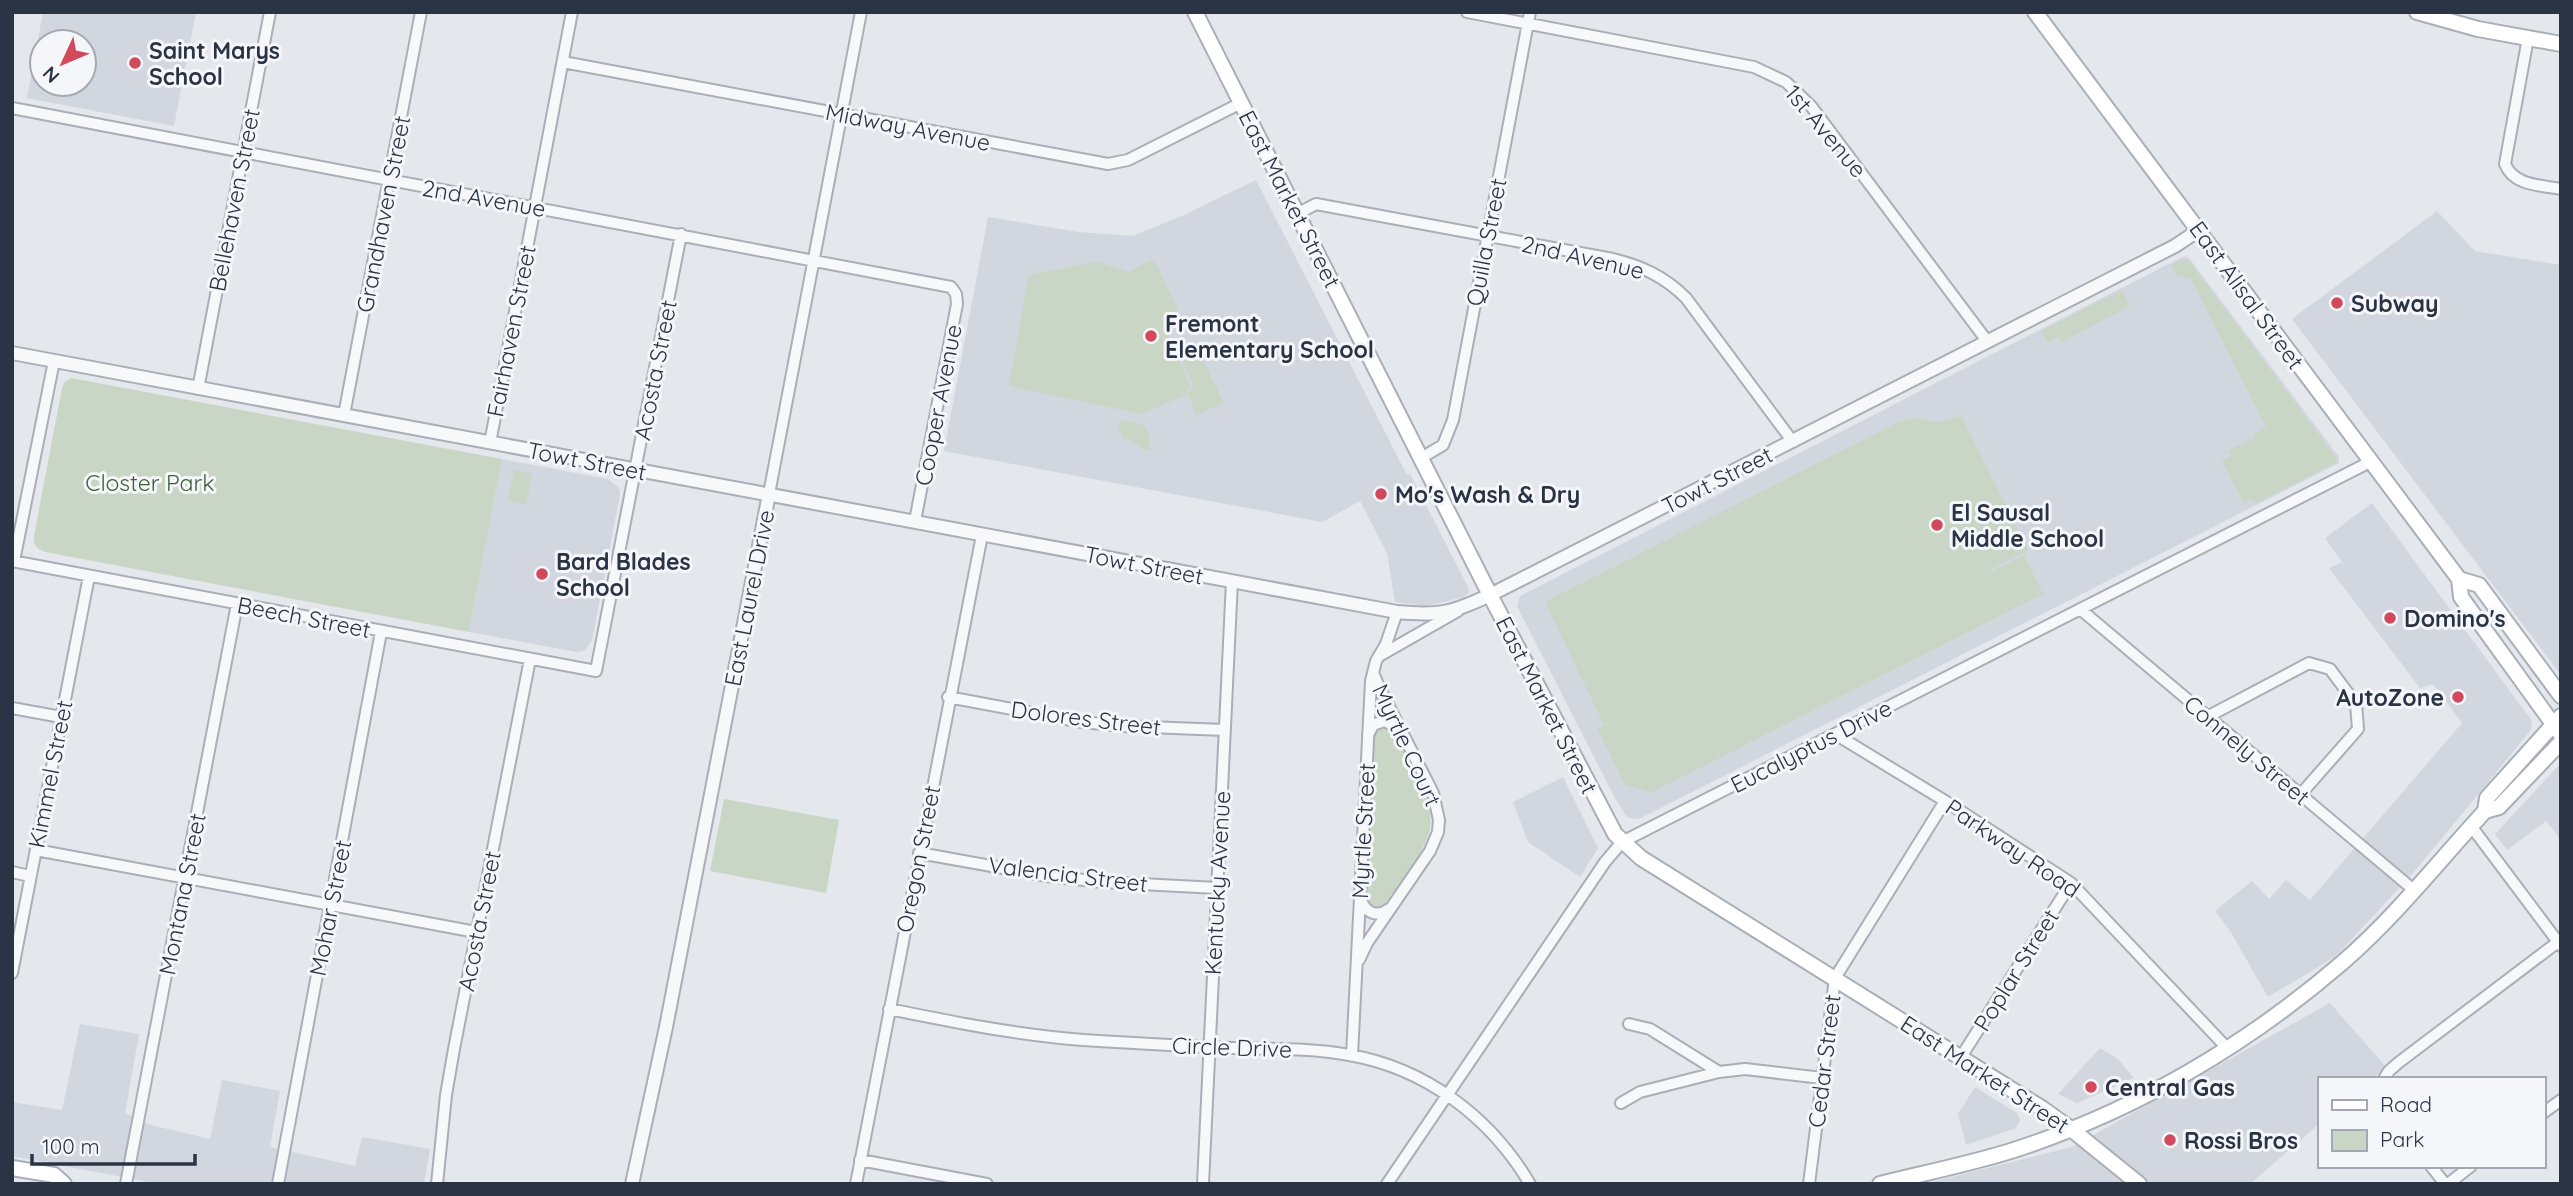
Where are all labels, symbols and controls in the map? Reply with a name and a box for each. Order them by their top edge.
north arrow [28,28,98,98]
place label: Saint Marys School [149,36,280,91]
marker: Saint Marys School [127,55,143,71]
text: N [37,61,64,88]
street label: 1st Avenue [1779,79,1873,183]
street label: Midway Avenue [823,97,993,157]
street label: East Market Street [1233,105,1347,293]
street label: Bellehaven Street [202,106,266,294]
street label: Grandhaven Street [350,113,416,315]
street label: 2nd Avenue [420,173,548,223]
street label: Quilla Street [1459,175,1513,308]
street label: East Alisal Street [2183,215,2311,375]
street label: 2nd Avenue [1519,229,1647,285]
street label: Fairhaven Street [480,242,542,419]
place label: Subway [2351,289,2438,318]
marker: Subway [2329,295,2345,311]
street label: Acosta Street [627,297,683,443]
place label: Fremont Elementary School [1165,309,1374,364]
street label: Cooper Avenue [908,322,968,488]
marker: Fremont Elementary School [1143,328,1159,344]
street label: Towt Street [525,435,649,487]
street label: Towt Street [1657,440,1777,520]
park label: Closter Park [85,468,215,497]
place label: Mo's Wash & Dry [1395,480,1580,509]
marker: Mo's Wash & Dry [1373,486,1389,502]
place label: El Sausal Middle School [1951,498,2104,553]
street label: East Laurel Drive [718,507,780,689]
marker: El Sausal Middle School [1929,517,1945,533]
street label: Towt Street [1082,539,1206,591]
place label: Bard Blades School [556,547,691,602]
marker: Bard Blades School [534,566,550,582]
street label: Beech Street [235,590,373,644]
place label: Domino's [2404,604,2506,633]
marker: Domino's [2382,610,2398,626]
street label: East Market Street [1490,611,1604,799]
street label: Myrtle Court [1366,679,1448,811]
place label: AutoZone [2336,683,2444,712]
street label: Connely Street [2178,689,2316,811]
marker: AutoZone [2450,689,2466,705]
street label: Eucalyptus Drive [1726,693,1896,799]
street label: Dolores Street [1009,694,1163,742]
street label: Kimmel Street [21,698,79,850]
street label: Myrtle Street [1345,762,1381,900]
street label: Oregon Street [890,783,946,935]
street label: Kentucky Avenue [1198,790,1236,976]
street label: Parkway Road [1940,792,2086,904]
street label: Montana Street [152,810,212,977]
street label: Mohar Street [303,837,357,978]
street label: Acosta Street [451,848,507,994]
street label: Valencia Street [987,850,1149,898]
street label: Poplar Street [1967,903,2065,1036]
street label: Cedar Street [1801,993,1847,1129]
street label: East Market Street [1895,1009,2075,1139]
street label: Circle Drive [1172,1030,1292,1064]
place label: Central Gas [2105,1073,2235,1102]
legend [2318,1077,2545,1168]
marker: Central Gas [2083,1079,2099,1095]
text: Road [2380,1091,2432,1117]
scale bar [32,1122,194,1166]
place label: Rossi Bros [2184,1126,2298,1155]
text: Park [2380,1126,2424,1152]
marker: Rossi Bros [2162,1132,2178,1148]
text: 100 m [42,1133,100,1159]

